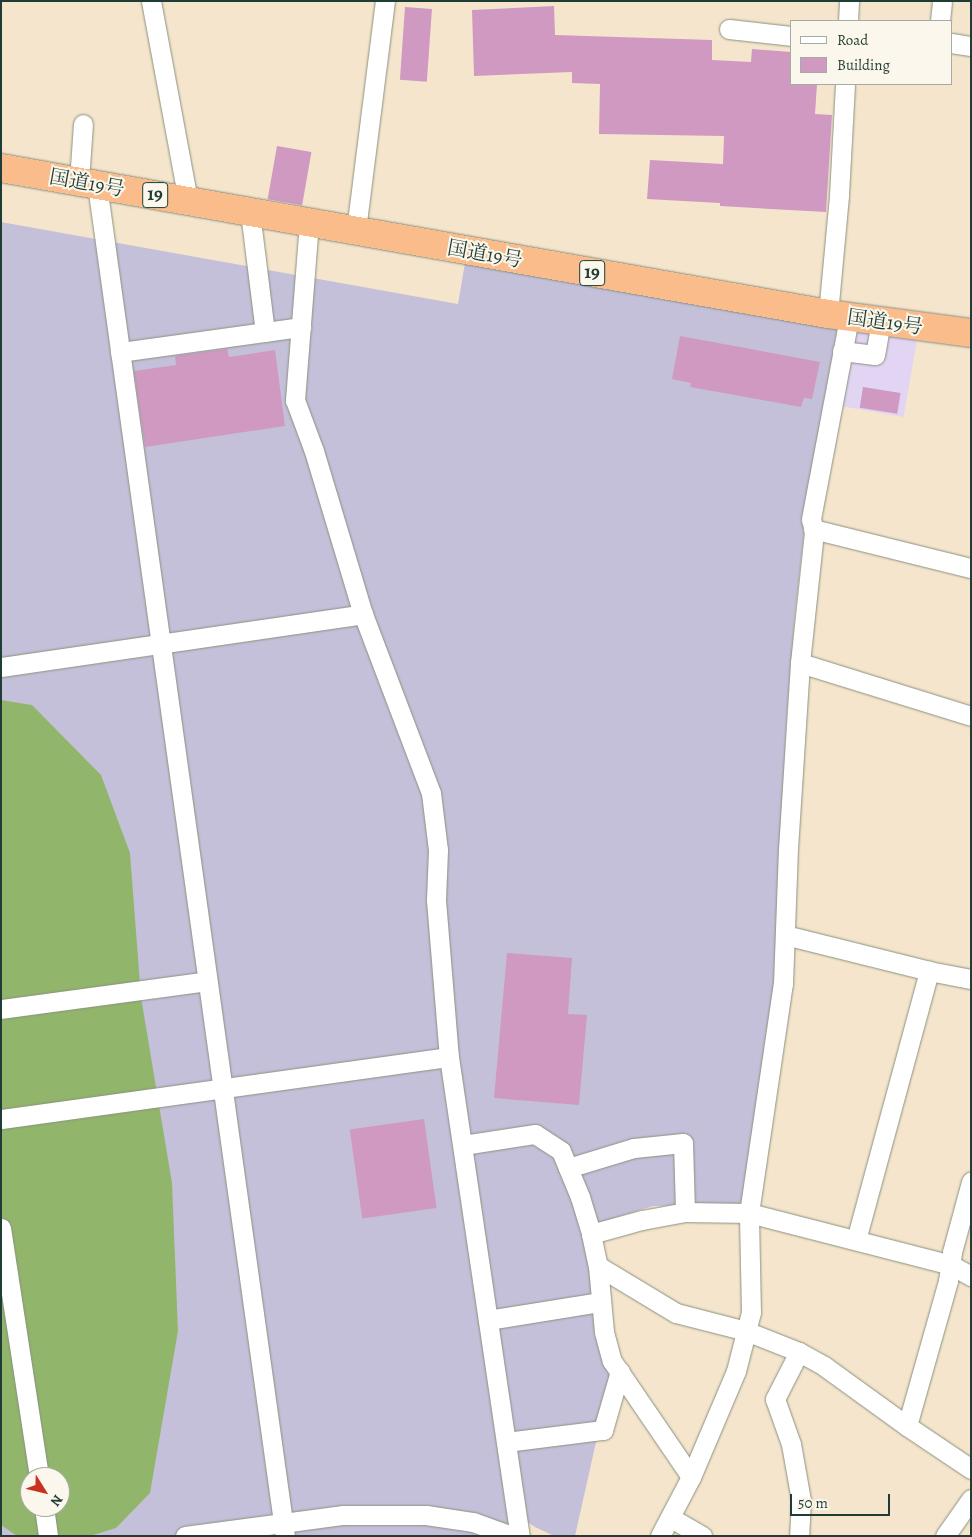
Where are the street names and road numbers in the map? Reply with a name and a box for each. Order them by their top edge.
street label: 国道19号 [48,165,126,201]
road number: 19 [141,178,169,212]
street label: 国道19号 [446,236,524,272]
road number: 19 [578,256,606,290]
street label: 国道19号 [846,305,924,339]

